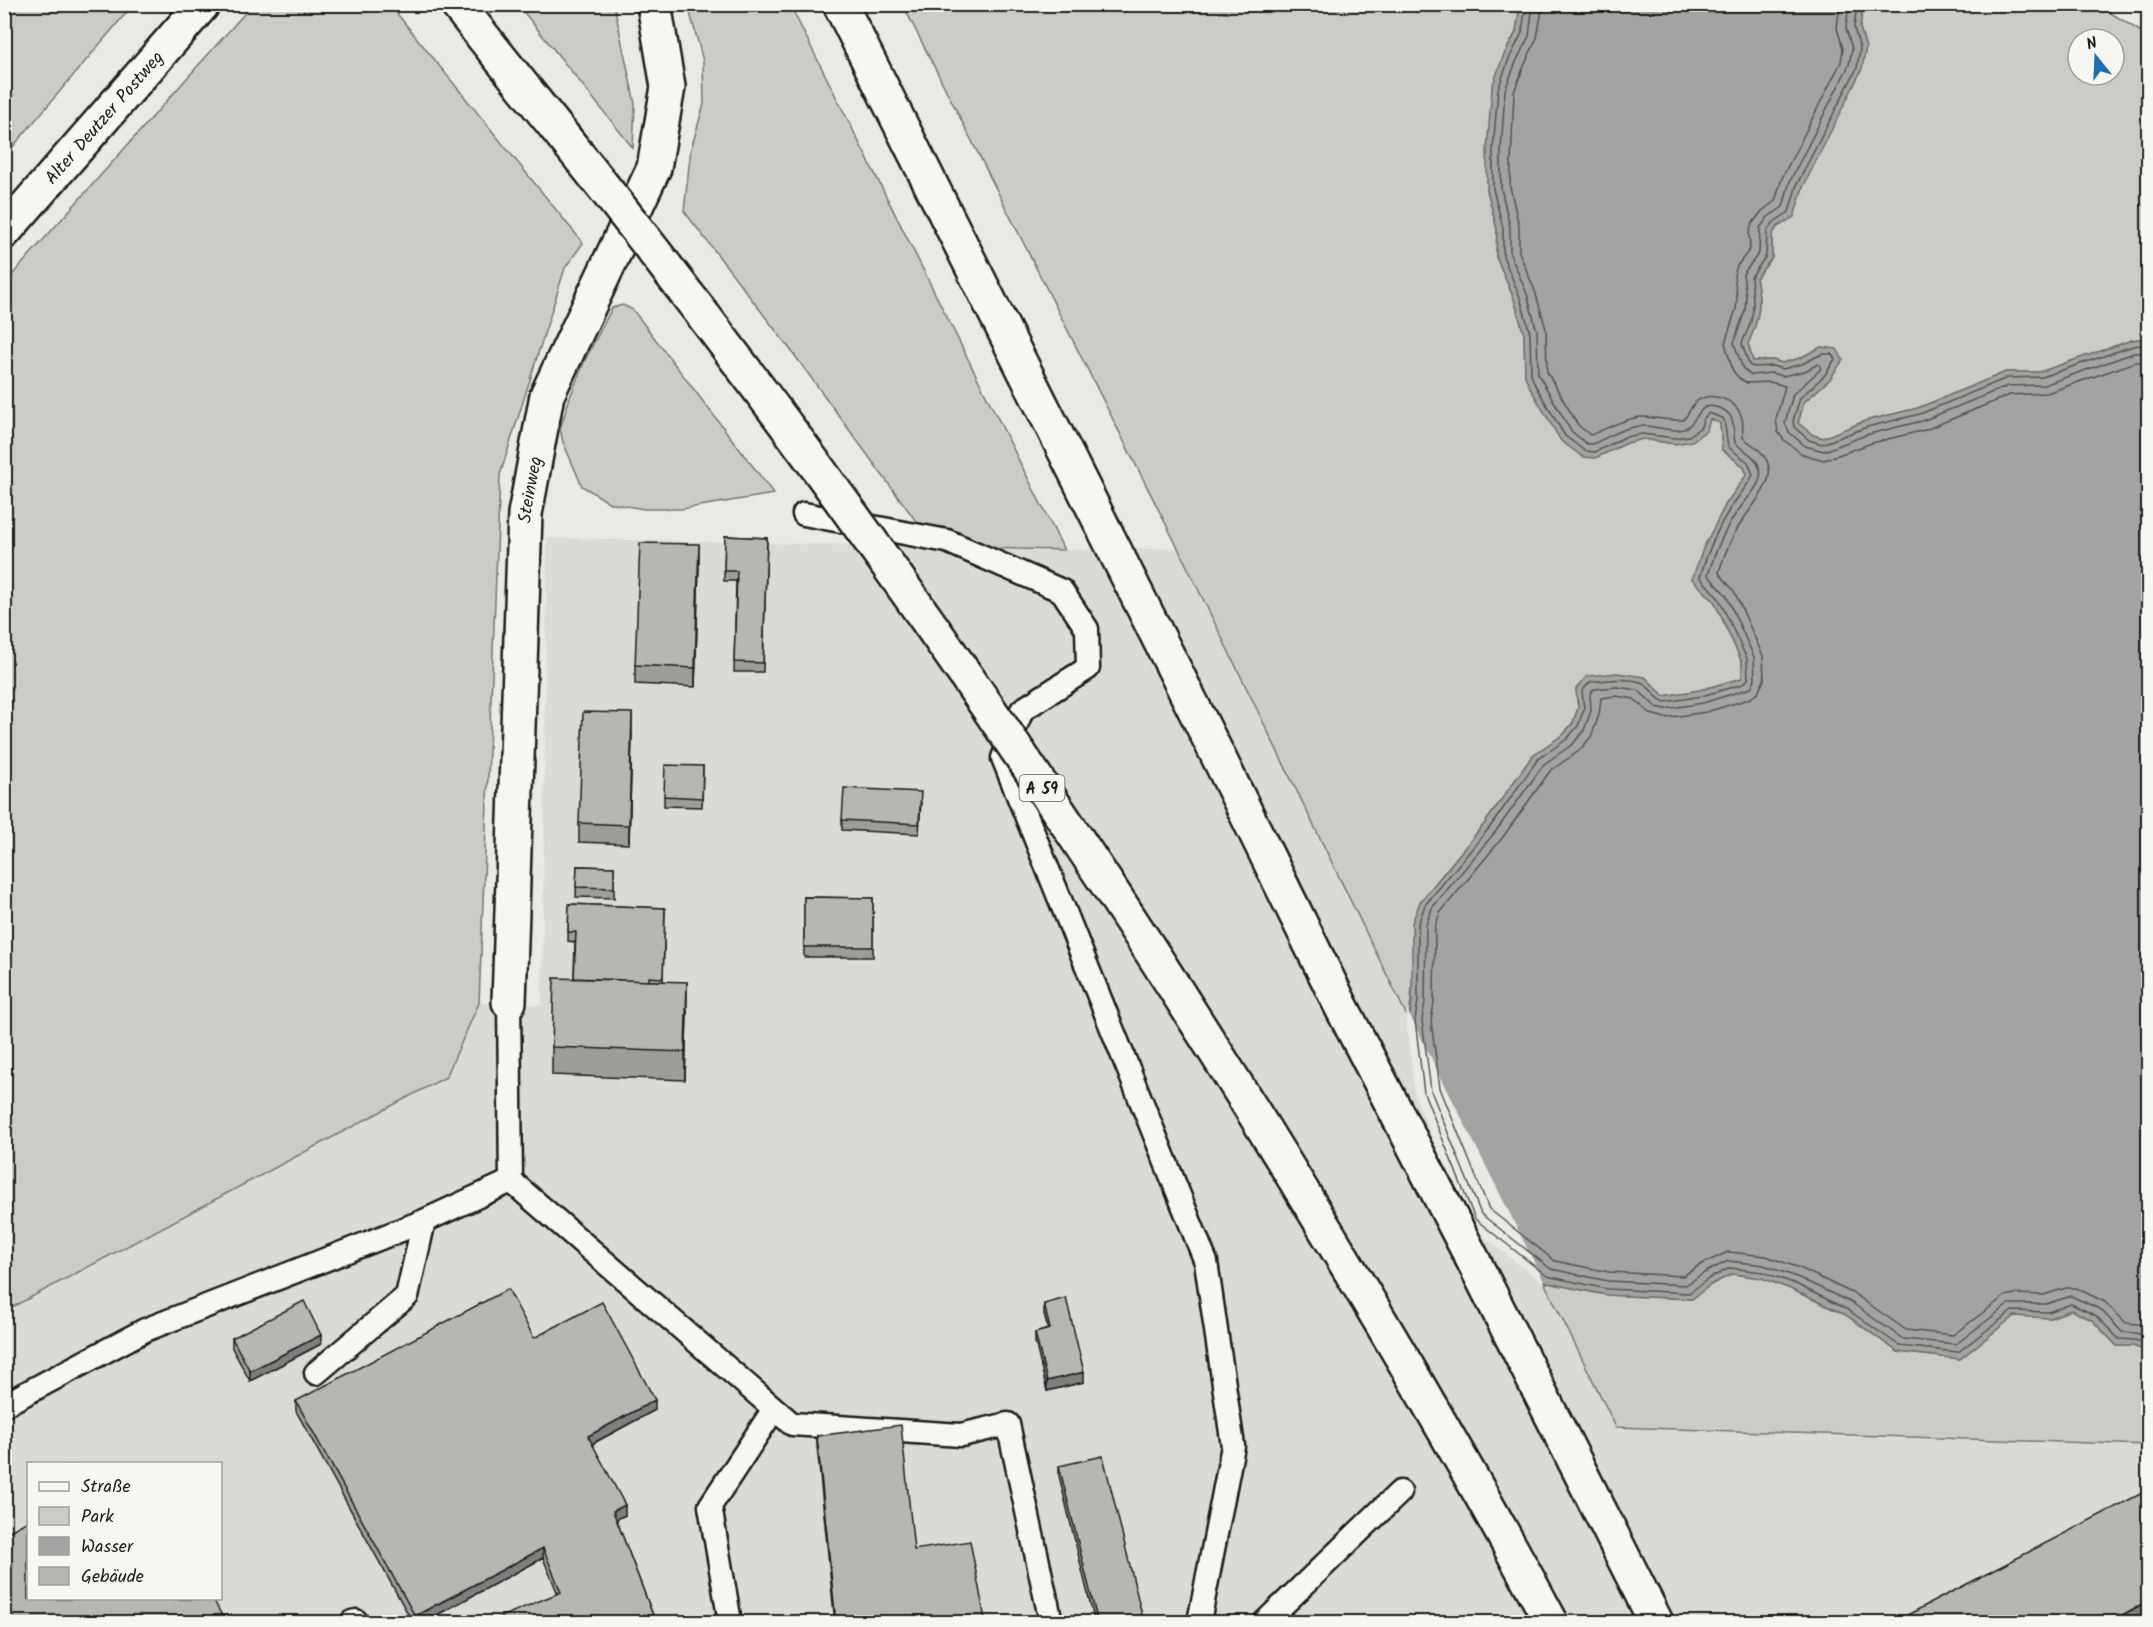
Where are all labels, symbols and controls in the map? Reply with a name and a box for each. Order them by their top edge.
north arrow [2066,27,2126,87]
text: N [2083,31,2100,58]
street label: Alter Deutzer Postweg [38,45,172,192]
street label: Steinweg [512,454,551,523]
road number: A 59 [1020,775,1064,801]
legend [27,1462,222,1600]
text: Straße [81,1473,131,1502]
text: Park [81,1503,114,1532]
text: Wasser [81,1533,134,1562]
text: Gebäude [81,1563,144,1592]

